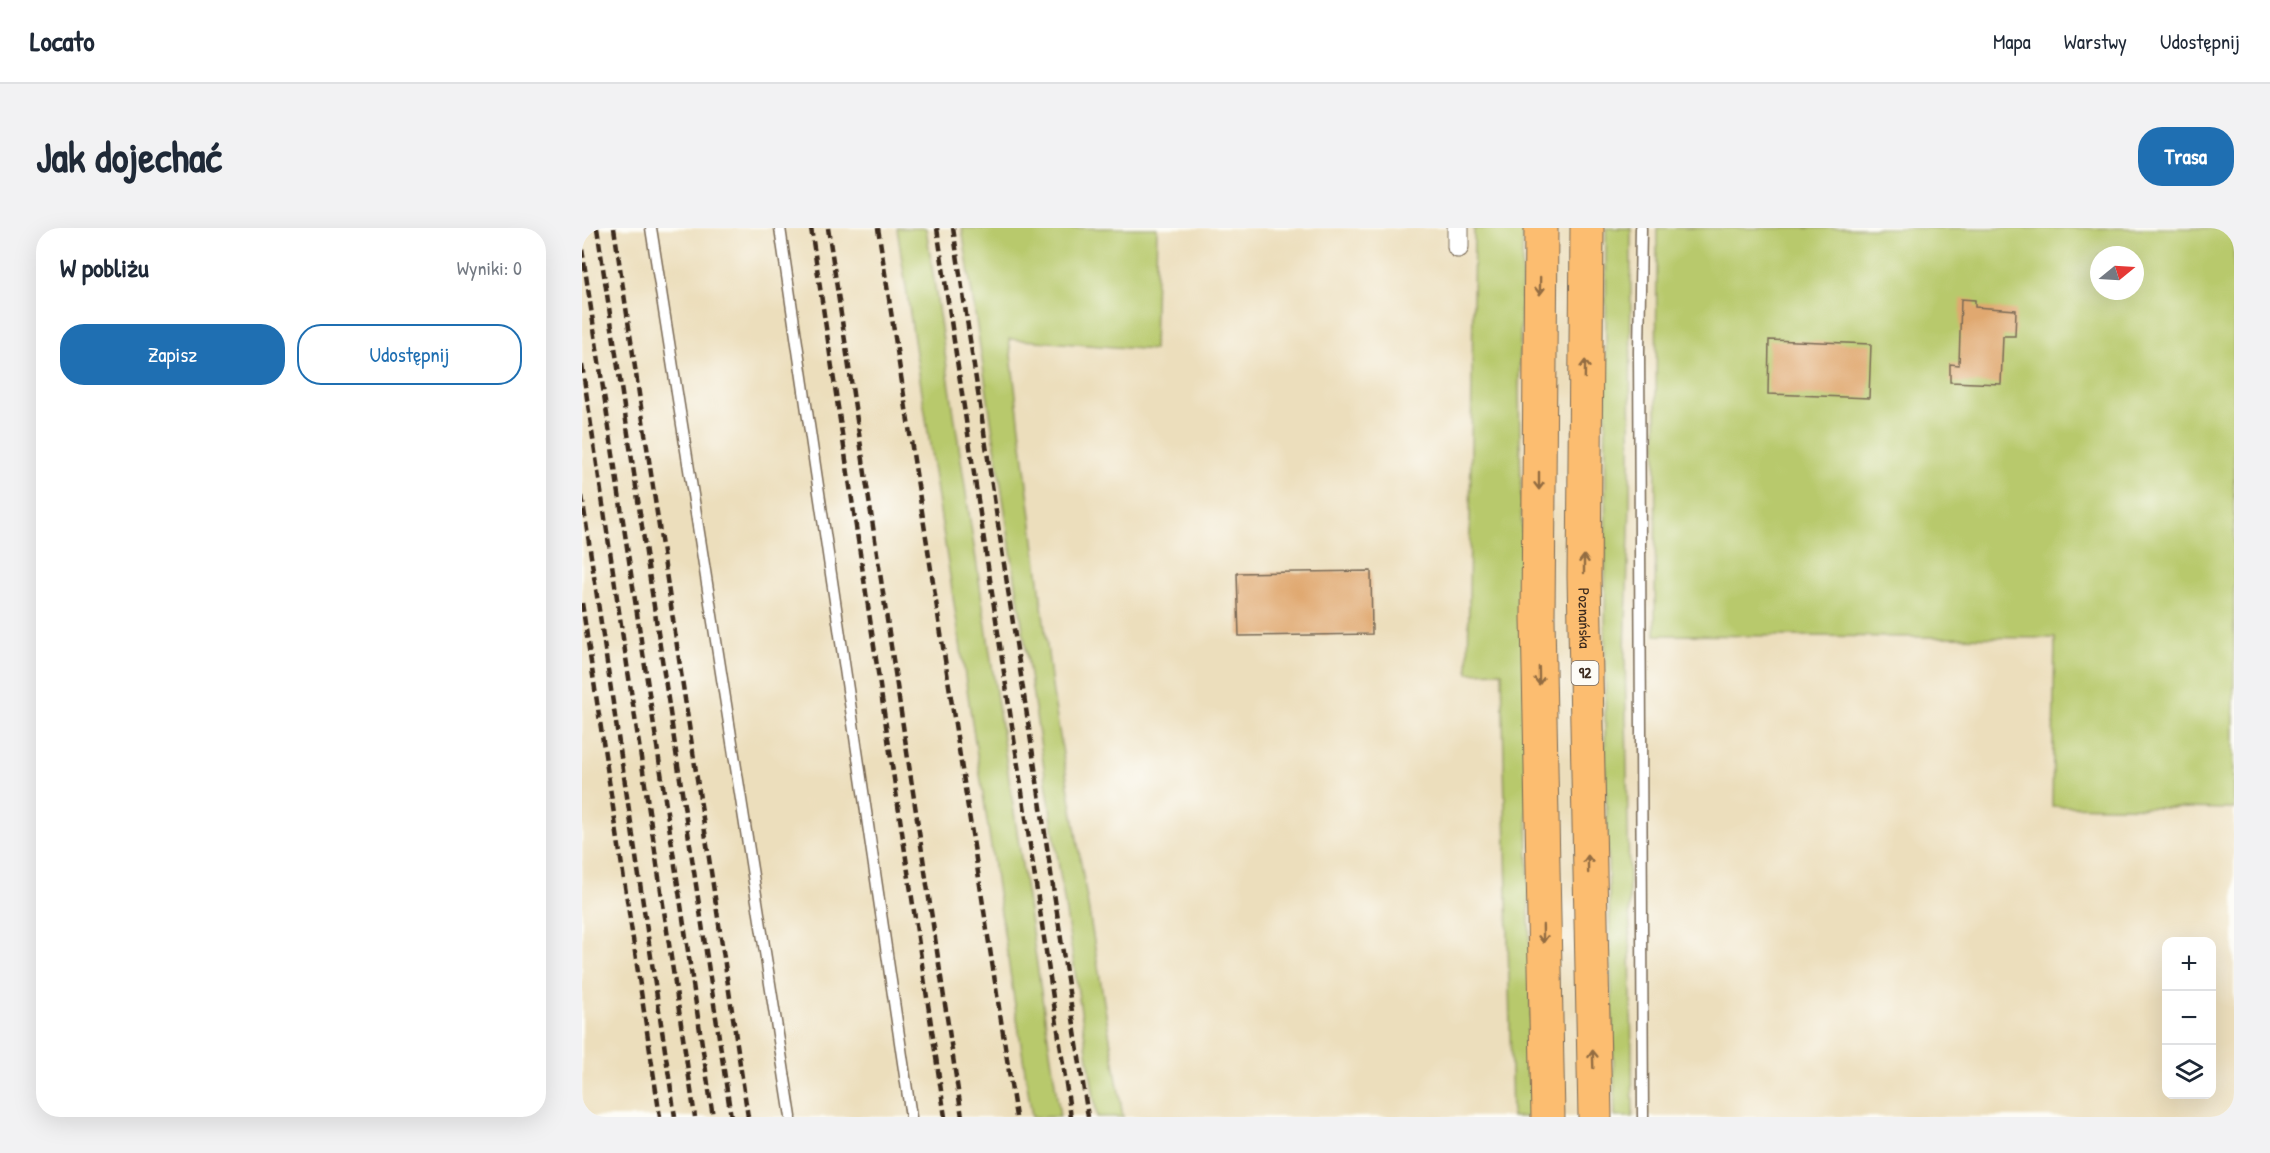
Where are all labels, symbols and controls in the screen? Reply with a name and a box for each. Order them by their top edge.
text: Locato [30,22,94,60]
text: Mapa [1993,27,2031,56]
text: Warstwy [2064,27,2127,56]
text: Udostępnij [2160,27,2240,56]
button: Trasa [2138,127,2234,186]
text: Jak dojechać [36,128,222,185]
north arrow [2090,246,2144,300]
text: W pobliżu [60,250,149,285]
text: Wyniki: 0 [457,254,522,281]
one-way arrow [1534,276,1546,296]
button: Zapisz [60,324,285,385]
button: Udostępnij [297,324,522,385]
one-way arrow [1579,359,1591,379]
one-way arrow [1533,471,1545,491]
one-way arrow [1578,554,1590,574]
street label: Poznańska [1573,587,1596,649]
road number: 92 [1572,661,1598,685]
one-way arrow [1533,666,1545,686]
one-way arrow [1582,854,1594,874]
one-way arrow [1538,924,1549,944]
map controls [2162,937,2216,1099]
button: + [2162,937,2216,991]
button: − [2162,991,2216,1045]
button: layers [2162,1045,2216,1099]
one-way arrow [1587,1049,1599,1069]

